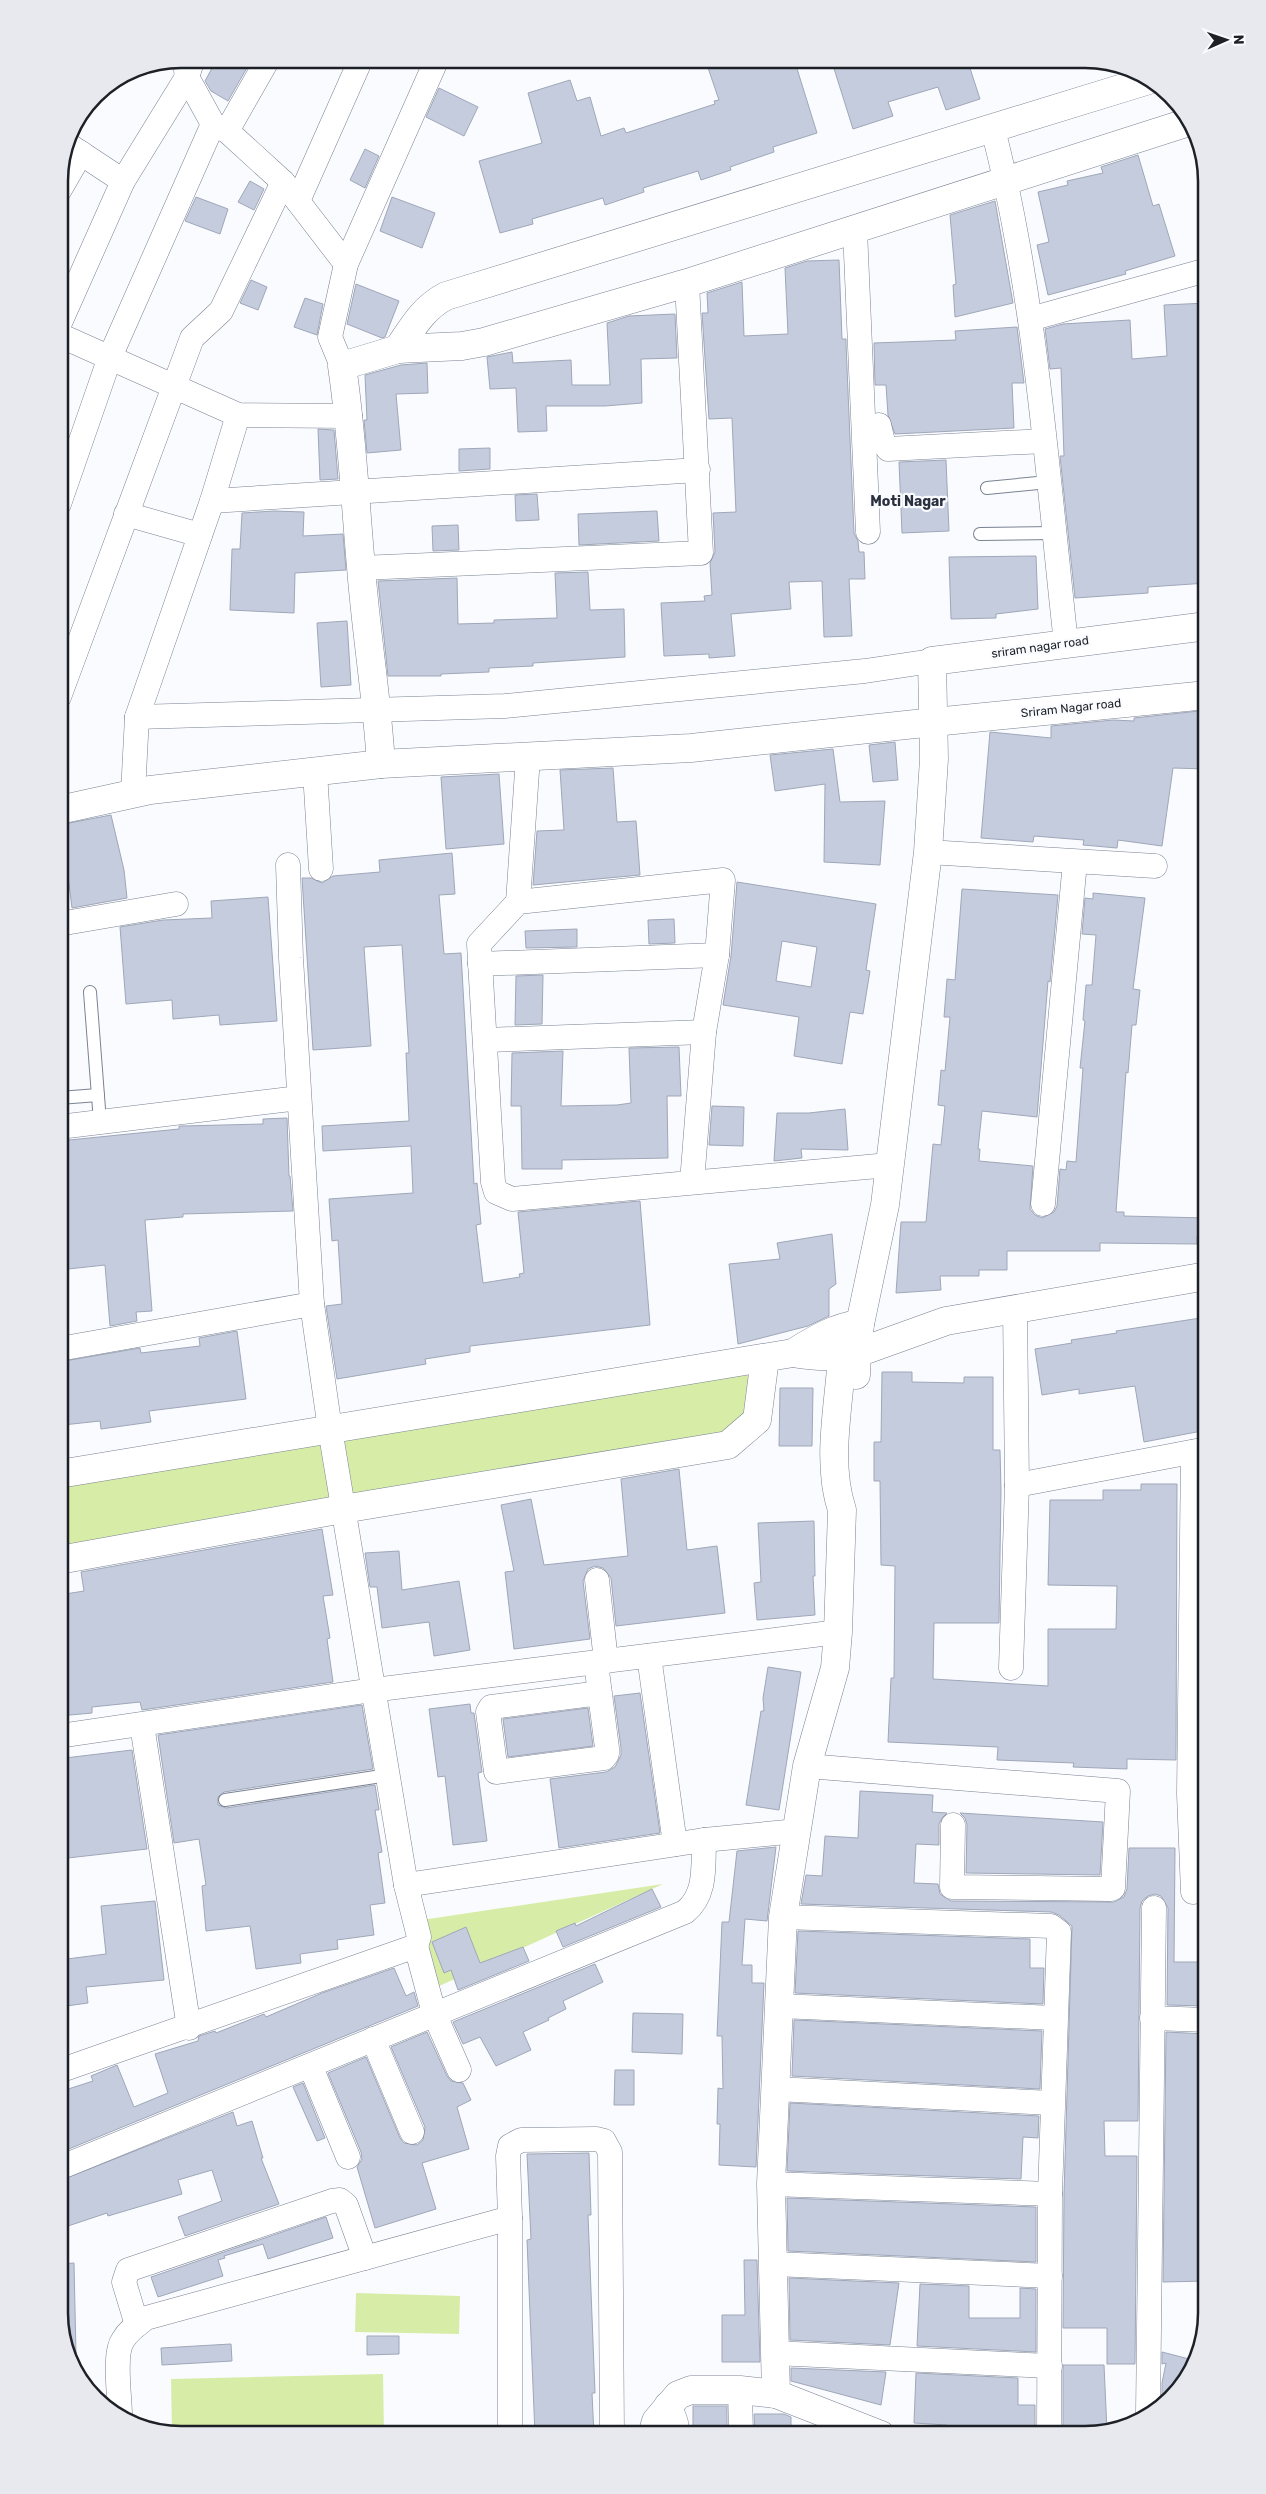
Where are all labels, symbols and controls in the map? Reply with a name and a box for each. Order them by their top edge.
north arrow [1201,15,1251,65]
text: N [1230,34,1247,45]
district label: Moti Nagar [870,493,946,510]
street label: sriram nagar road [990,633,1090,661]
street label: Sriram Nagar road [1020,696,1122,720]

